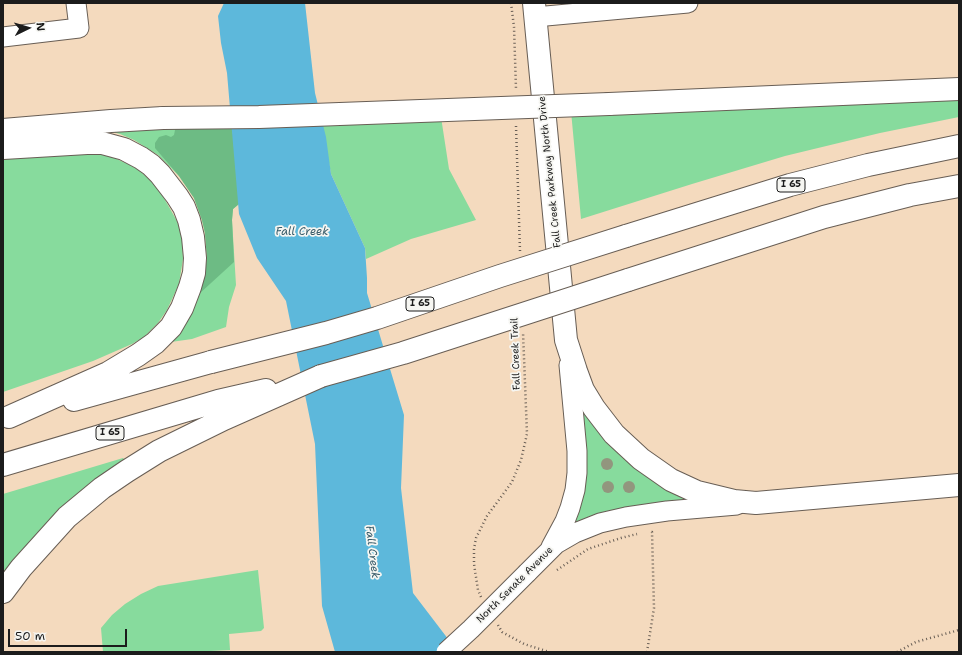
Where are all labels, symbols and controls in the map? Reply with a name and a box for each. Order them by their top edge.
north arrow [8,8,48,48]
text: N [33,22,48,32]
street label: Fall Creek Parkway North Drive [536,96,564,248]
road number: I 65 [777,178,805,192]
water label: Fall Creek [275,225,329,239]
road number: I 65 [406,297,434,311]
street label: Fall Creek Trail [509,318,523,390]
road number: I 65 [96,426,124,440]
water label: Fall Creek [362,525,382,579]
street label: North Senate Avenue [474,544,556,626]
scale bar [10,621,129,647]
text: 50 m [15,628,45,644]

